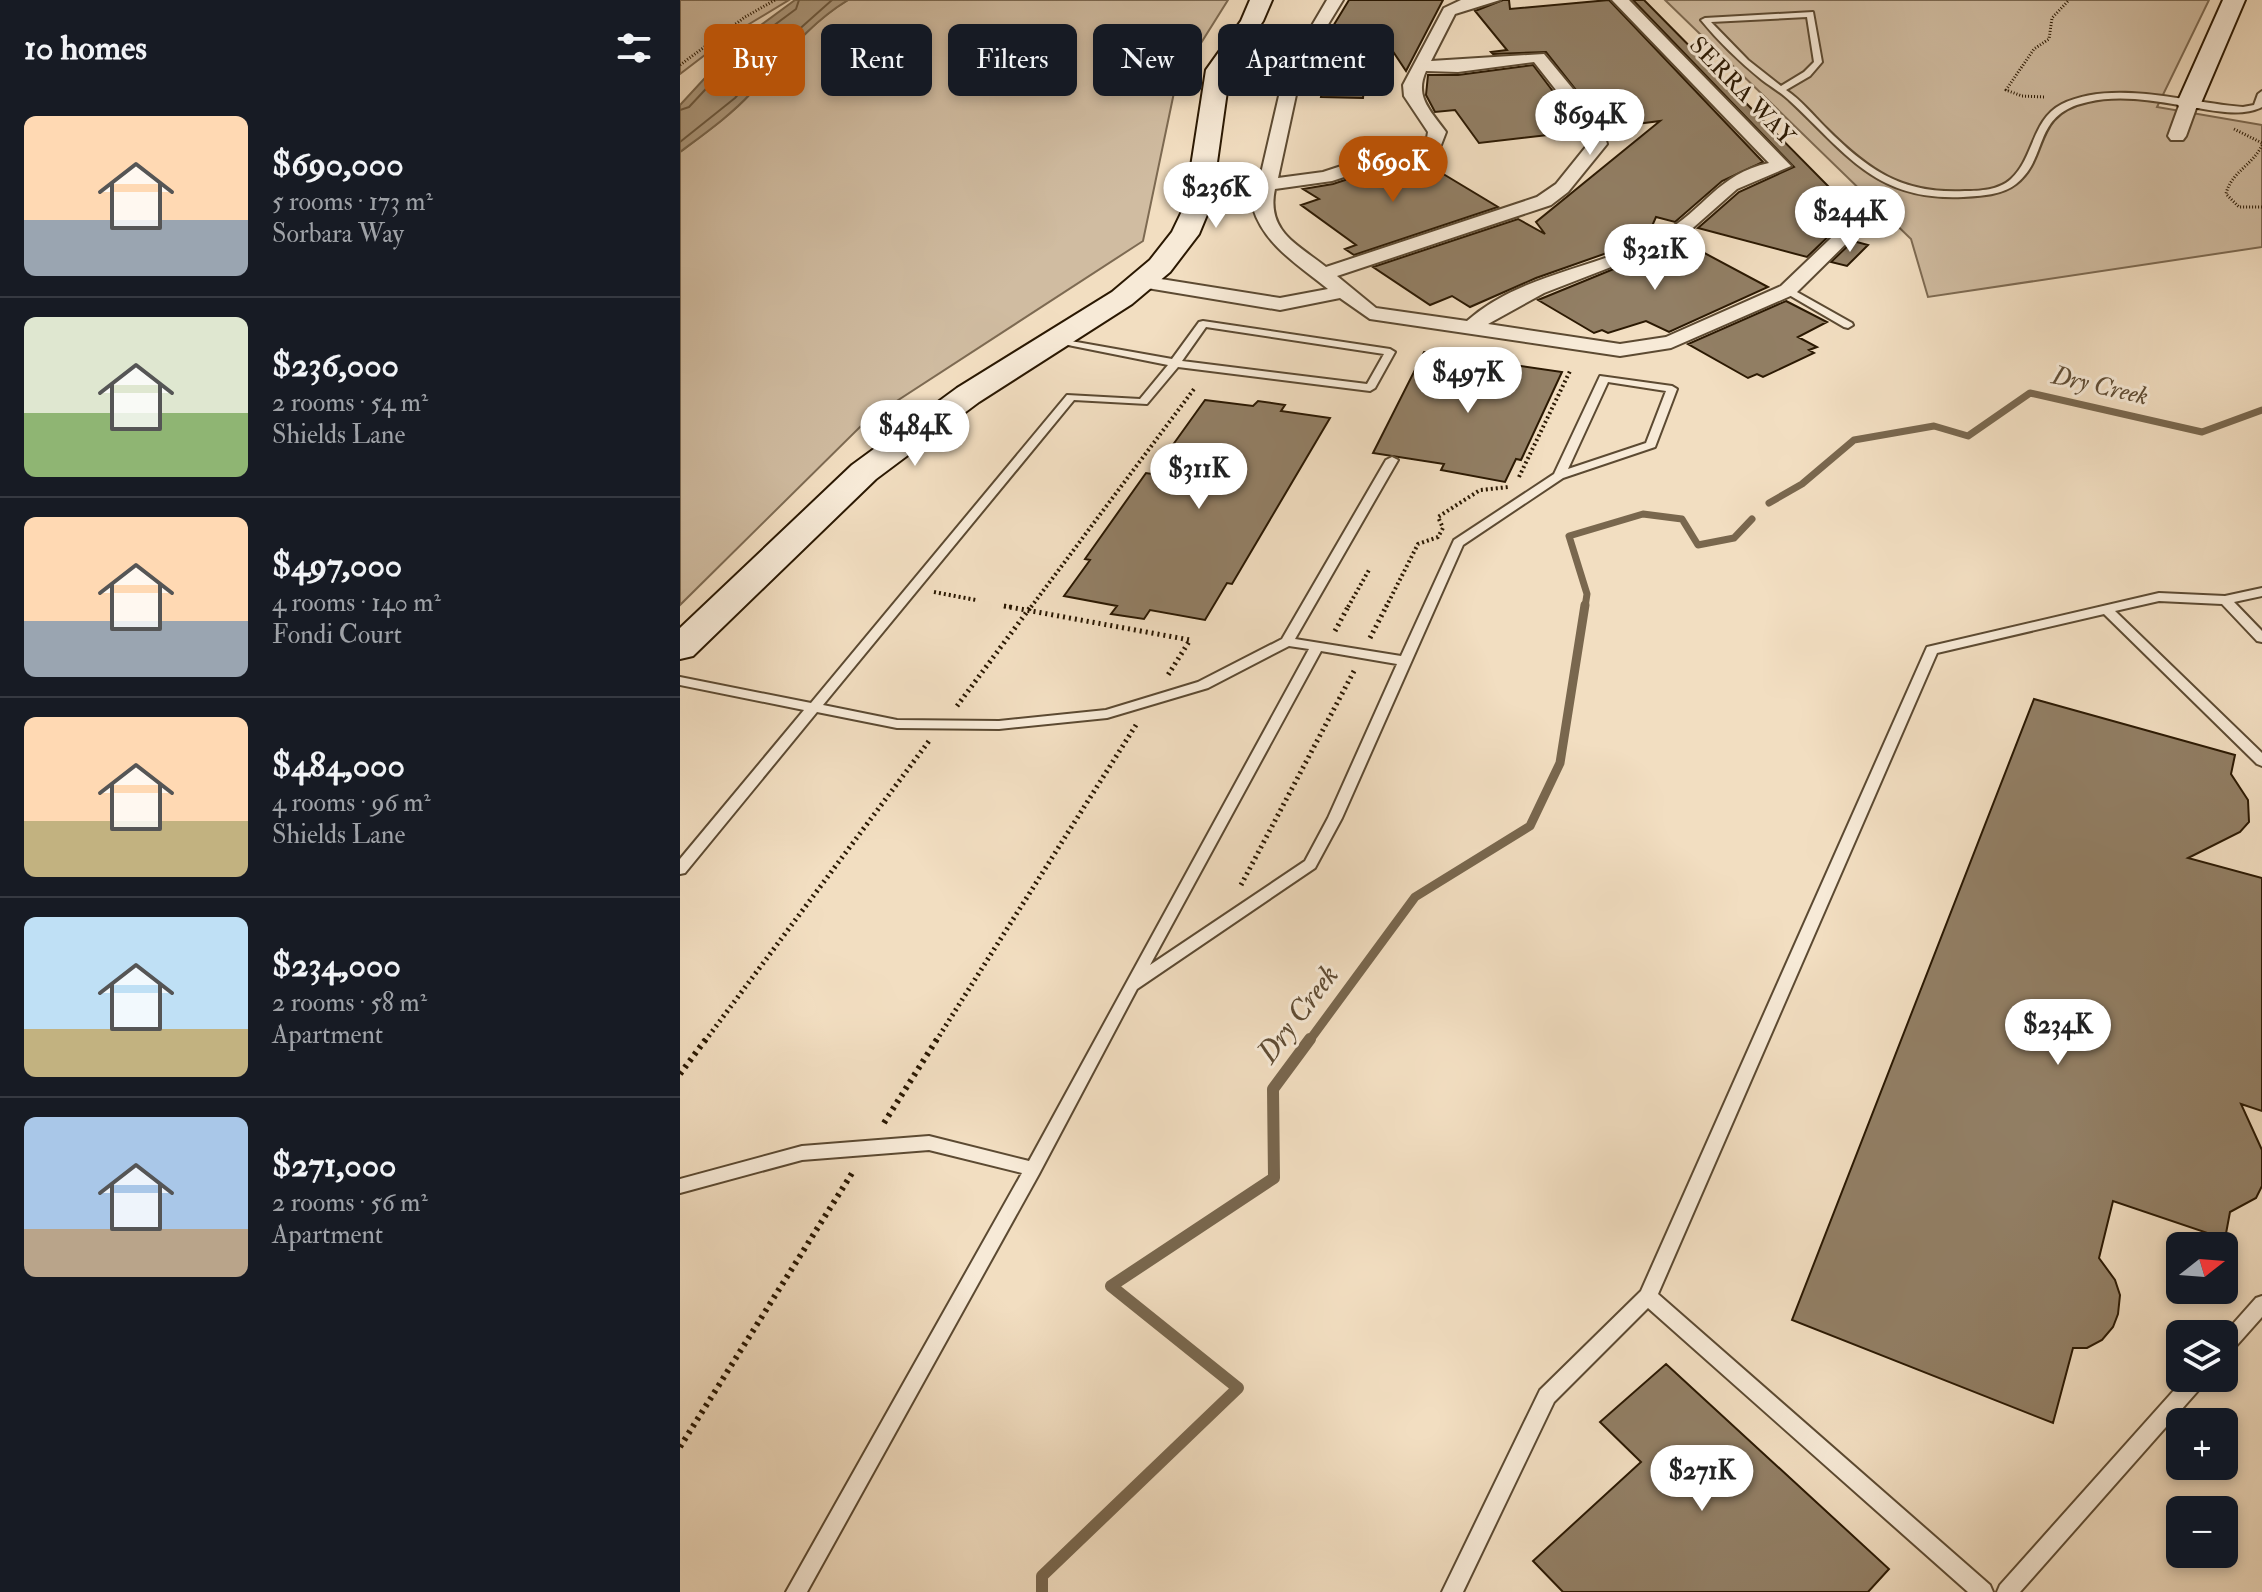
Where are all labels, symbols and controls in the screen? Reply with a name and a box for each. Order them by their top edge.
chip: Buy [704,24,805,96]
chip: Rent [821,24,932,96]
chip: Filters [948,24,1077,96]
chip: New [1093,24,1202,96]
chip: Apartment [1218,24,1394,96]
icon: filters [612,26,656,70]
text: 10 homes [24,27,147,70]
street label: SERRA WAY [1682,30,1802,152]
pin: $694K [1534,89,1646,157]
text: $694K [1553,99,1627,131]
pin: $690K [1337,136,1449,204]
text: $690,000 [272,143,404,186]
text: $690K [1357,146,1429,178]
icon: home [88,148,184,244]
pin: $236K [1160,162,1272,230]
text: $236K [1181,172,1251,204]
text: 5 rooms · 173 m² [272,186,433,218]
pin: $244K [1794,186,1906,254]
text: $244K [1813,196,1887,228]
text: Sorbara Way [272,218,404,250]
pin: $321K [1599,224,1711,292]
text: $321K [1622,234,1688,266]
text: $236,000 [272,344,399,387]
pin: $497K [1412,347,1524,415]
icon: home [88,349,184,445]
text: $497K [1432,357,1504,389]
water label: Dry Creek [2048,359,2151,413]
text: 2 rooms · 54 m² [272,387,428,419]
pin: $484K [859,400,971,468]
text: $484K [878,410,952,442]
text: Shields Lane [272,419,405,451]
pin: $311K [1143,443,1255,511]
text: $311K [1168,453,1230,485]
text: $497,000 [272,544,402,587]
icon: home [88,549,184,645]
text: 4 rooms · 140 m² [272,587,441,619]
text: Fondi Court [272,619,402,651]
text: $484,000 [272,744,405,787]
icon: home [88,749,184,845]
text: 4 rooms · 96 m² [272,787,431,819]
text: Shields Lane [272,819,405,851]
text: $234,000 [272,944,401,987]
icon: home [88,949,184,1045]
water label: Dry Creek [1249,958,1347,1071]
text: 2 rooms · 58 m² [272,987,427,1019]
pin: $234K [2002,999,2114,1067]
text: $234K [2023,1009,2093,1041]
text: Apartment [272,1019,383,1051]
text: $271,000 [272,1144,397,1187]
icon: home [88,1149,184,1245]
text: 2 rooms · 56 m² [272,1187,428,1219]
text: Apartment [272,1219,383,1251]
north arrow [2166,1232,2238,1304]
map controls [2166,1232,2238,1568]
button: layers [2166,1320,2238,1392]
button: + [2166,1408,2238,1480]
pin: $271K [1646,1445,1758,1513]
text: $271K [1668,1455,1736,1487]
button: − [2166,1496,2238,1568]

